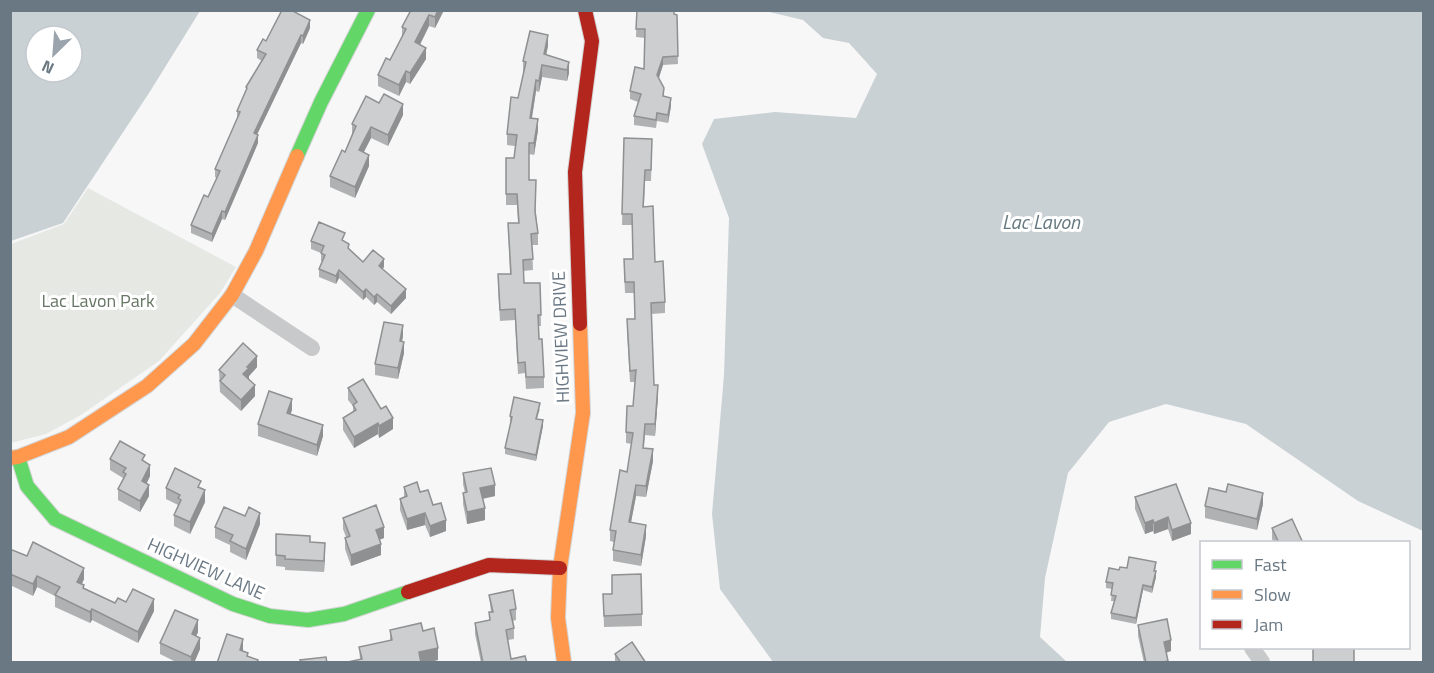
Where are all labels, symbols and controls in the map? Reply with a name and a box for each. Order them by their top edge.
north arrow [24,24,84,84]
text: N [38,54,58,81]
water label: Lac Lavon [1002,206,1081,237]
street label: HIGHVIEW DRIVE [545,270,576,404]
park label: Lac Lavon Park [41,287,155,314]
street label: HIGHVIEW LANE [143,531,269,607]
legend [1200,541,1410,649]
text: Fast [1254,551,1287,578]
text: Slow [1254,581,1291,608]
text: Jam [1254,611,1283,638]

